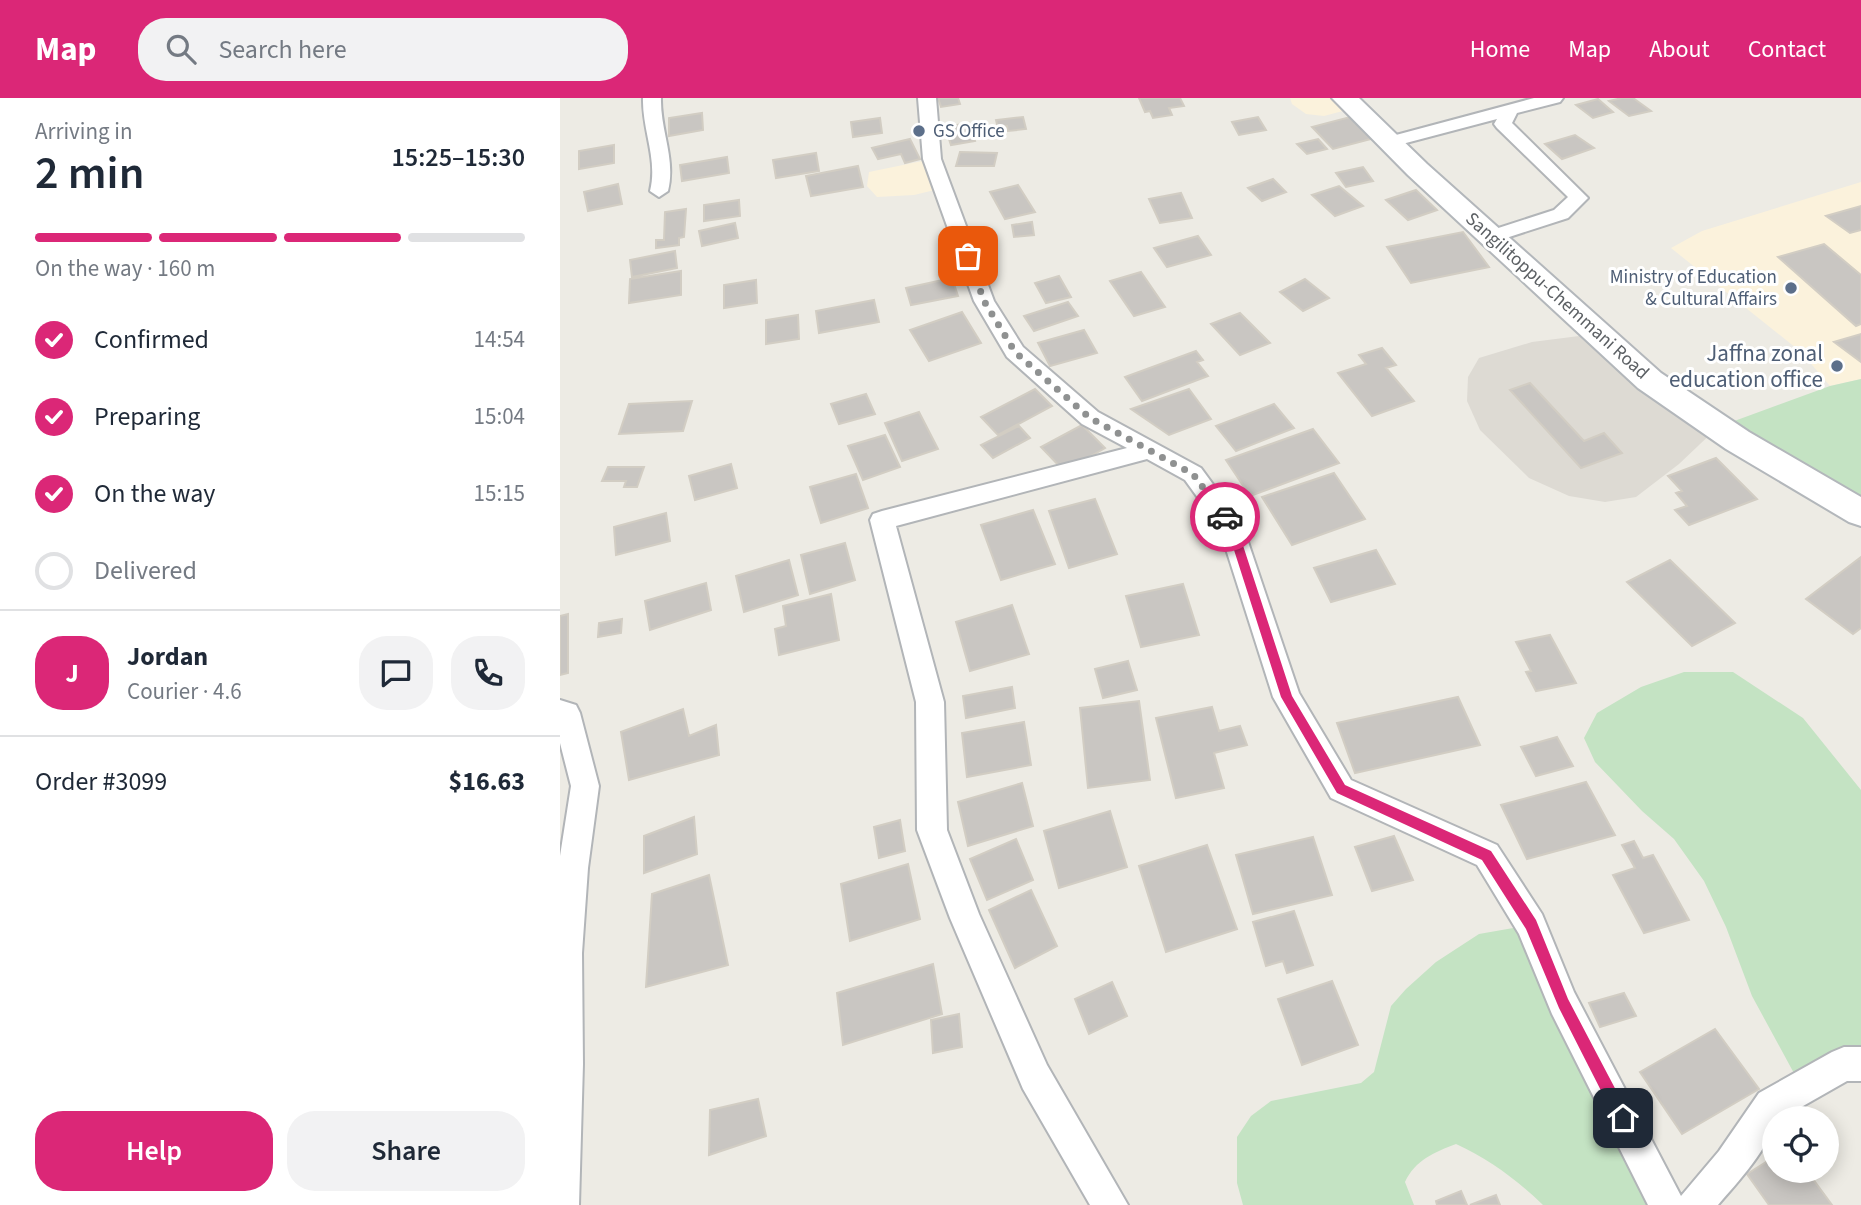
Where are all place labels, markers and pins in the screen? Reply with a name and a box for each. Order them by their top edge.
place label: GS Office [933,118,1005,145]
marker: GS Office [911,123,927,139]
pin [938,226,998,286]
place label: Ministry of Education & Cultural Affairs [1610,264,1777,313]
marker: Ministry of Education & Cultural Affairs [1783,280,1799,296]
place label: Jaffna zonal education office [1669,337,1823,396]
marker: Jaffna zonal education office [1829,358,1845,374]
pin [1593,1088,1653,1148]

